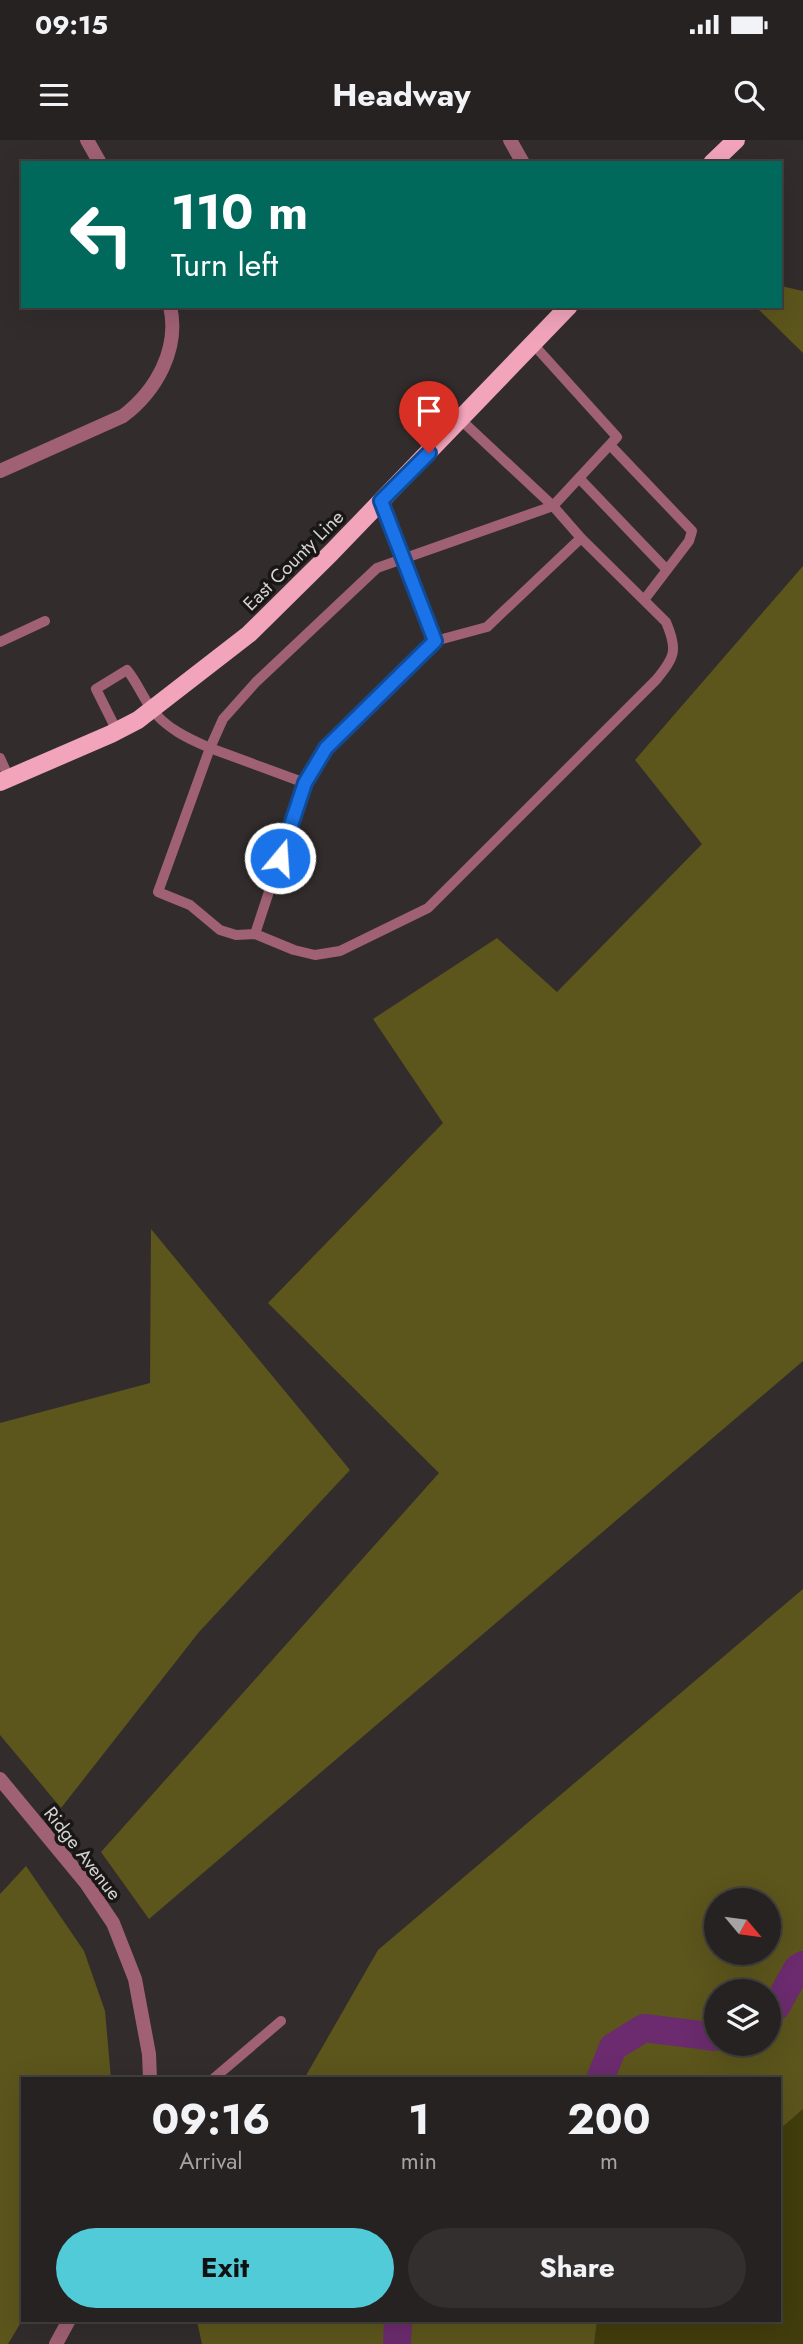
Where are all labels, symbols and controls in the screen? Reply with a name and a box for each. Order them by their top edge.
text: 09:15 [35,6,108,44]
text: Headway [332,72,471,118]
icon: menu [35,76,73,114]
icon: search [730,76,768,114]
text: 110 m [171,177,308,247]
icon: left [56,189,147,280]
text: Turn left [171,242,278,288]
pin [399,381,459,453]
icon: arrive [410,392,448,430]
street label: East County Line [237,504,350,617]
position arrow [243,821,317,895]
street label: Ridge Avenue [38,1801,128,1906]
north arrow [704,1888,780,1965]
map controls [704,1888,781,2056]
button: layers [704,1979,781,2056]
text: 09:16 [151,2089,270,2150]
text: 1 [408,2089,430,2150]
text: 200 [567,2089,650,2150]
text: Arrival [179,2144,243,2178]
text: min [401,2144,437,2178]
text: m [600,2144,618,2178]
button: Exit [56,2228,394,2308]
button: Share [408,2228,746,2308]

